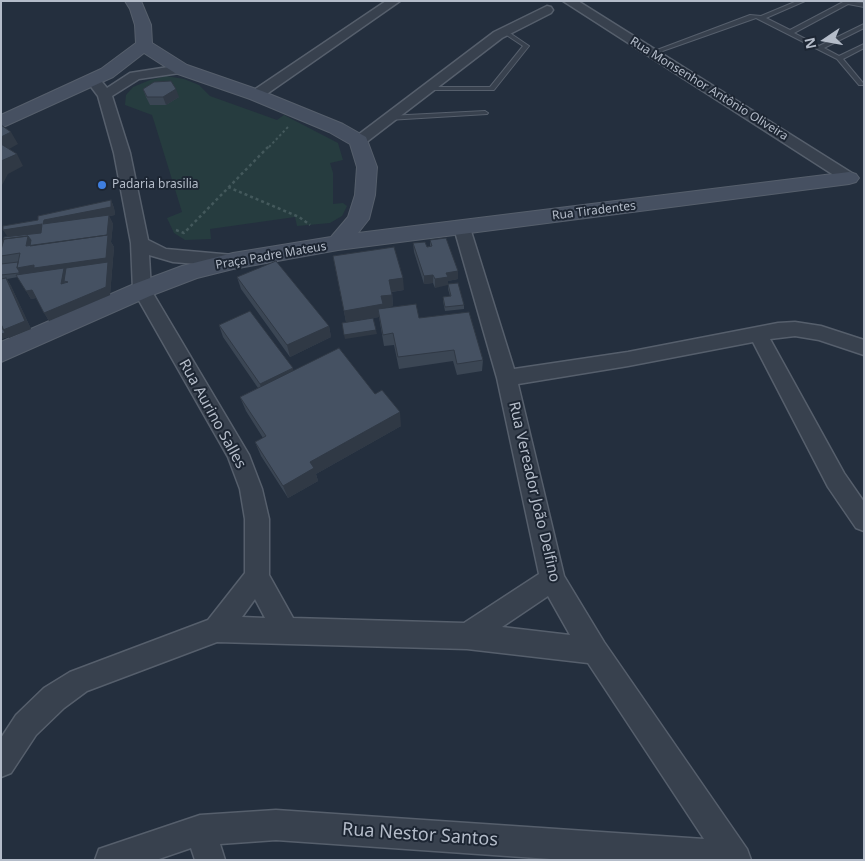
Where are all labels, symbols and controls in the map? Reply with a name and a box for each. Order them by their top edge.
north arrow [800,15,850,65]
street label: Rua Monsenhor Antônio Oliveira [627,34,791,144]
text: N [799,36,820,51]
place label: Padaria brasilia [112,178,199,192]
marker: Padaria brasilia [96,179,108,191]
street label: Rua Tiradentes [551,199,637,223]
street label: Praça Padre Mateus [215,239,327,273]
street label: Rua Aurino Salles [175,356,249,472]
street label: Rua Vereador João Delfino [504,400,564,584]
street label: Rua Nestor Santos [341,819,499,851]

